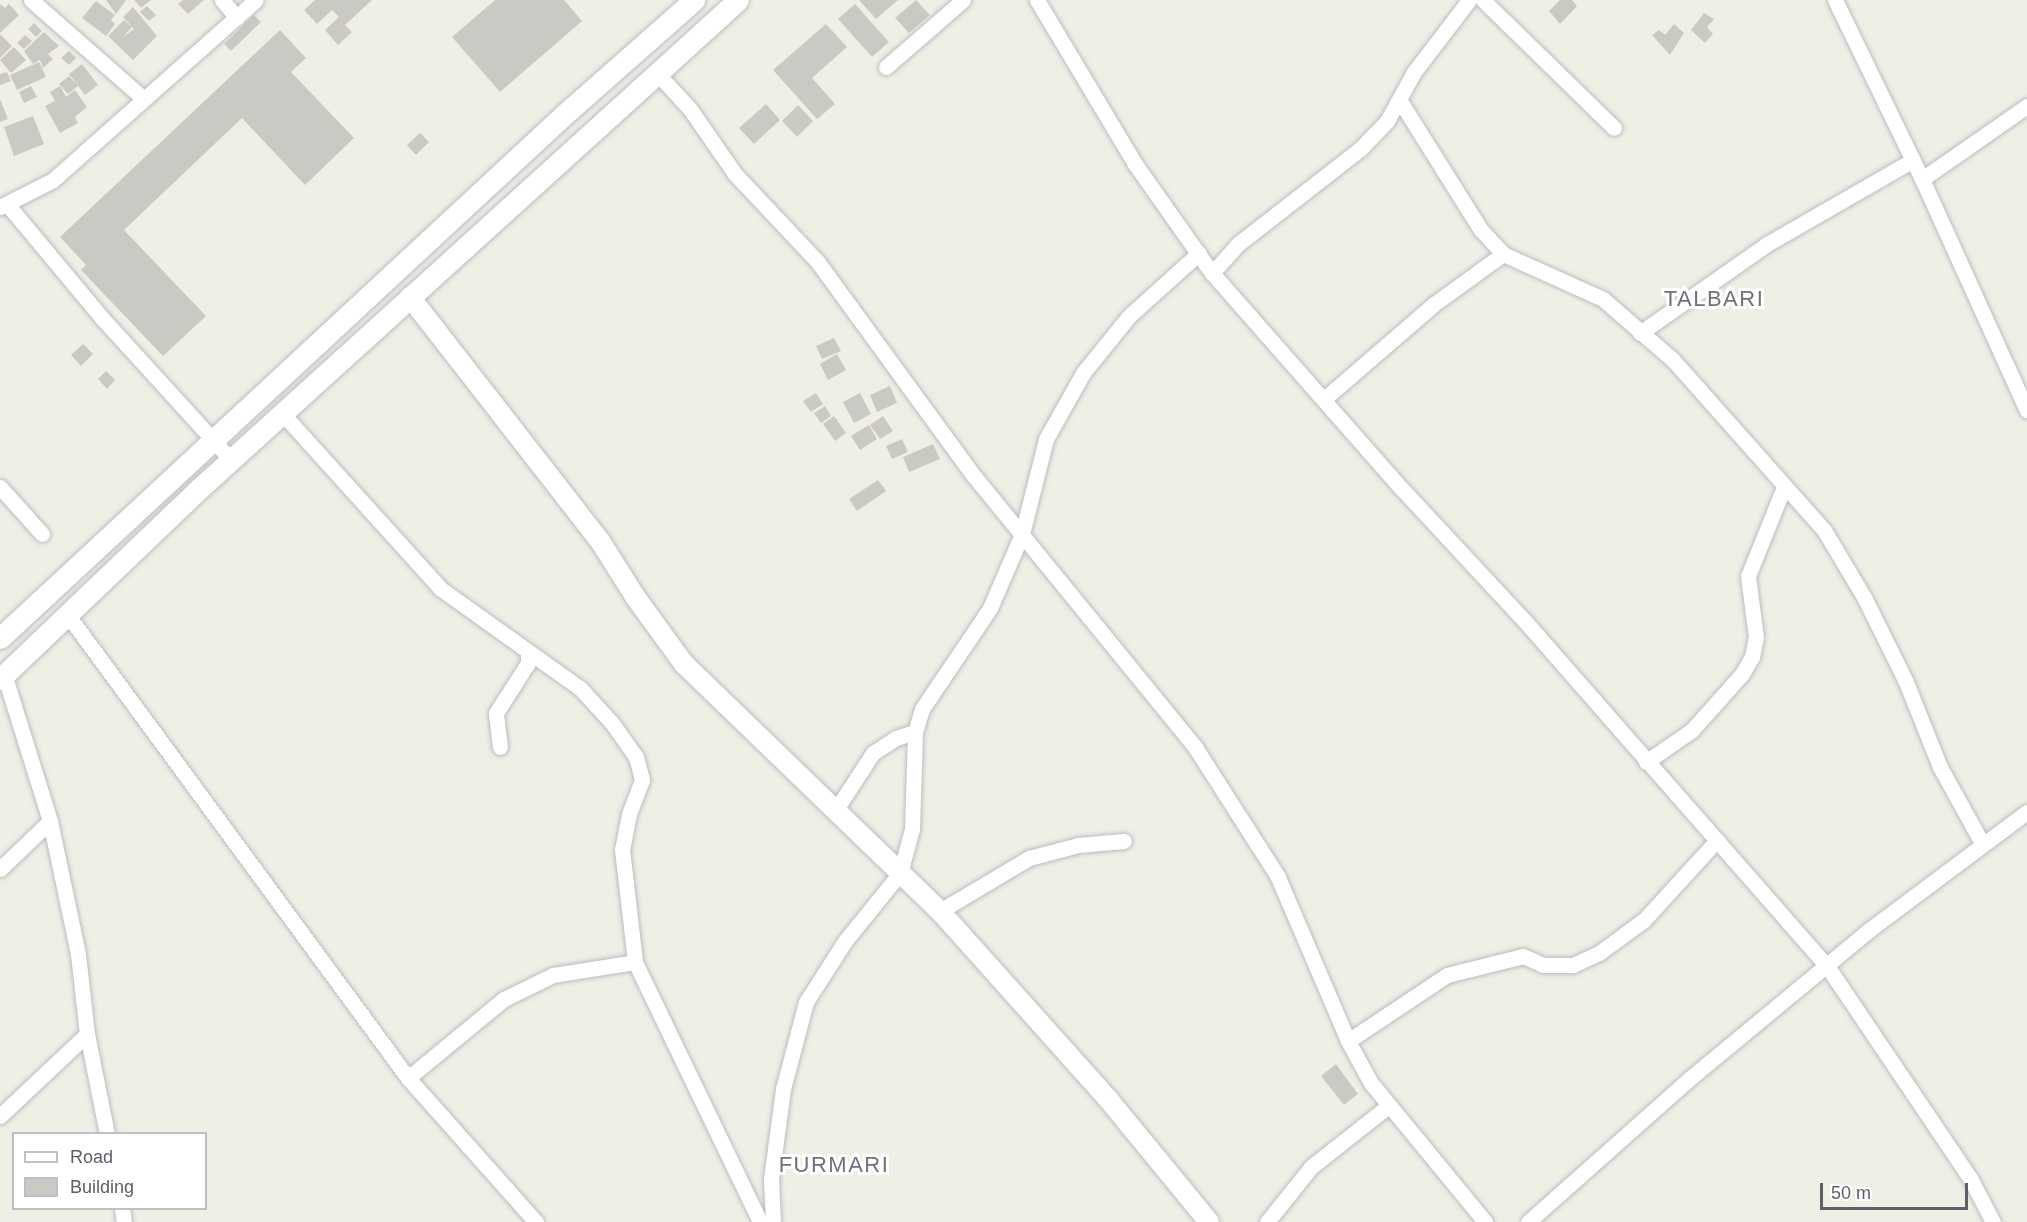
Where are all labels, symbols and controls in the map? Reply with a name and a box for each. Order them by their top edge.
district label: TALBARI [1664,286,1764,312]
legend [12,1132,207,1210]
text: Road [70,1147,113,1167]
district label: FURMARI [779,1152,889,1178]
scale bar [1823,1171,1972,1209]
text: Building [70,1177,134,1197]
text: 50 m [1831,1183,1871,1203]

